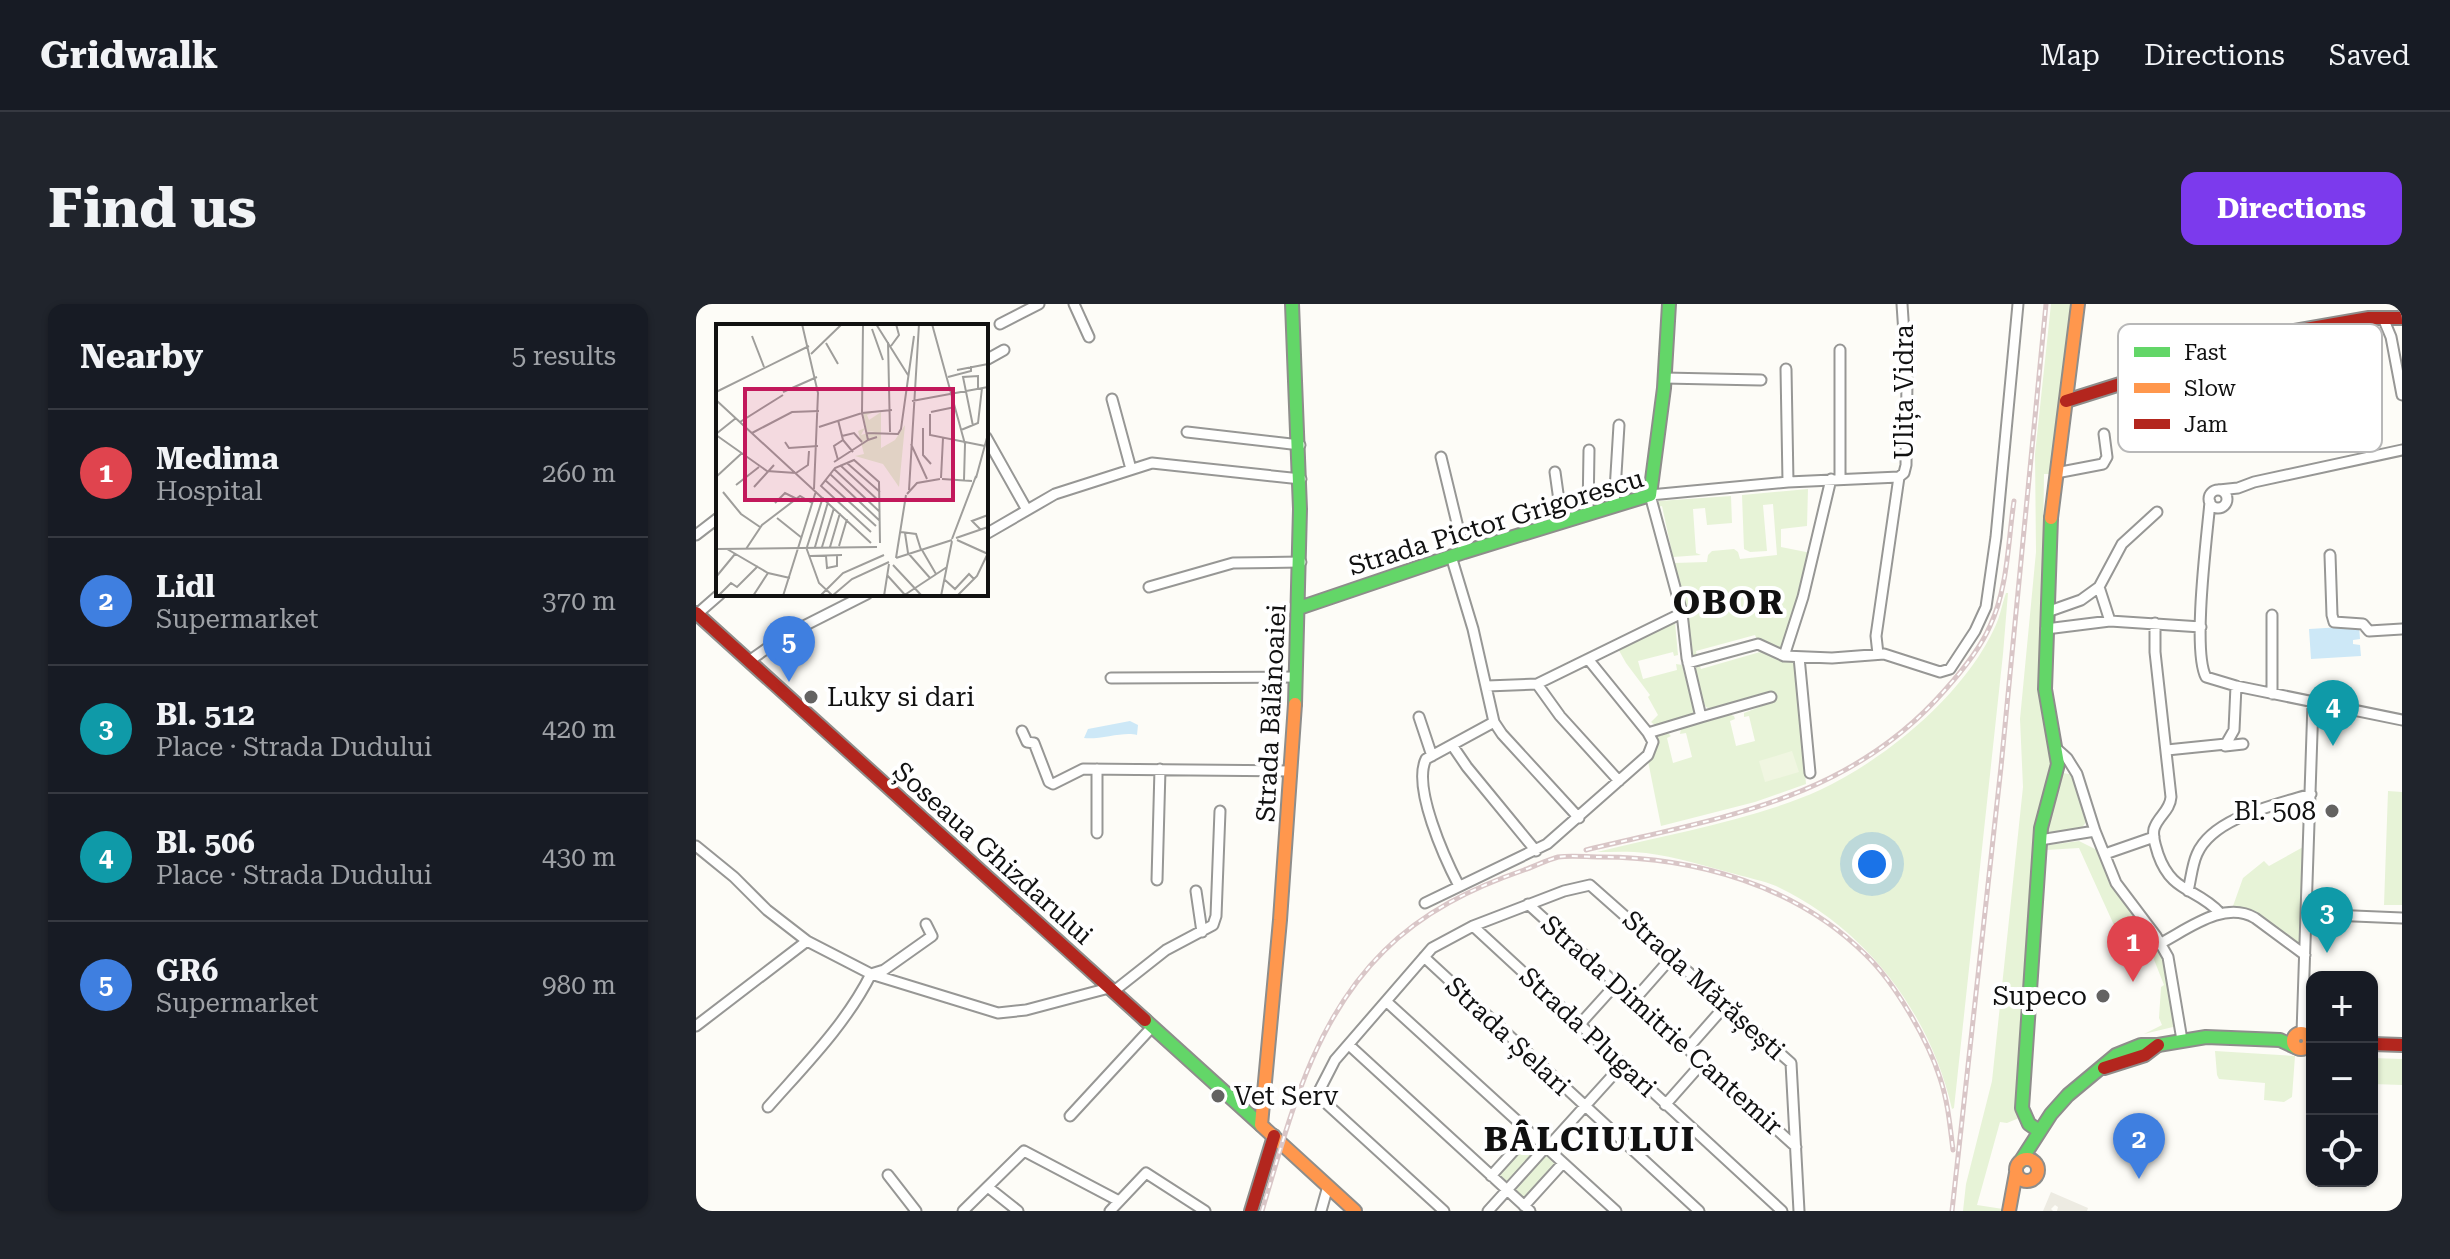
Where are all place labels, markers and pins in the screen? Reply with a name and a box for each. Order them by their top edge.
pin: 5 [763,616,815,682]
pin: 4 [2307,680,2359,746]
place label: Luky si dari [827,682,974,712]
marker: Luky si dari [802,688,820,706]
place label: Bl. 508 [2234,796,2316,826]
marker: Bl. 508 [2323,802,2341,820]
pin: 3 [2301,887,2353,953]
pin: 1 [2107,916,2159,982]
place label: Supeco [1993,981,2087,1011]
marker: Supeco [2094,987,2112,1005]
place label: Vet Serv [1234,1081,1338,1111]
marker: Vet Serv [1209,1087,1227,1105]
pin: 2 [2113,1113,2165,1179]

